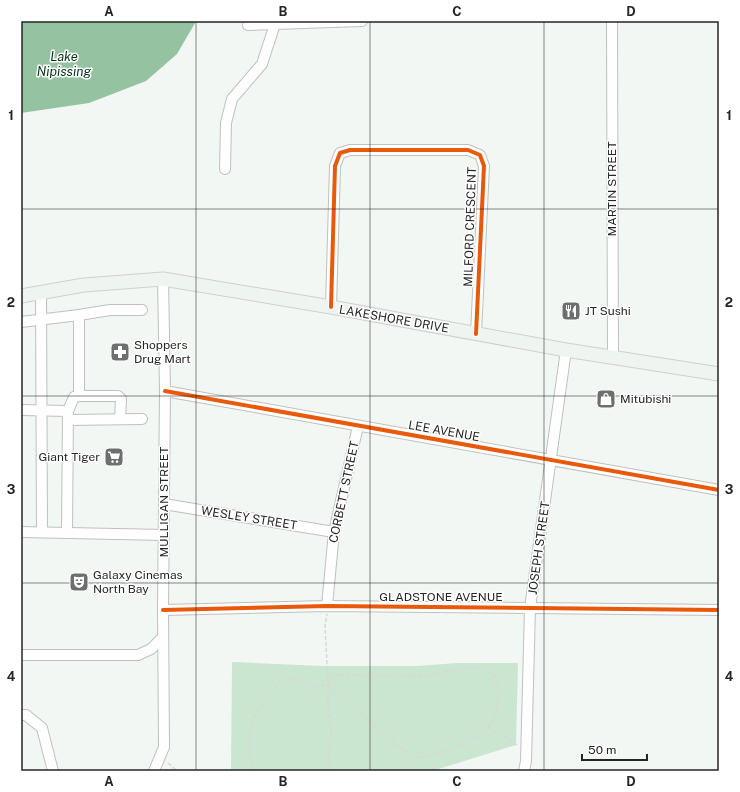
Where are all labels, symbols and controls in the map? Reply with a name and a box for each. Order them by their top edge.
text: A [104,4,114,19]
text: B [279,4,288,19]
text: C [452,4,462,19]
text: D [626,4,636,19]
water label: Lake Nipissing [37,49,91,79]
text: 1 [8,108,14,123]
text: 1 [726,108,732,123]
street label: MARTIN STREET [605,141,619,237]
street label: MILFORD CRESCENT [461,167,479,287]
text: 2 [7,295,15,310]
text: 2 [725,295,733,310]
restaurant icon: JT Sushi [560,300,582,322]
street label: LAKESHORE DRIVE [338,302,450,336]
place label: JT Sushi [585,304,631,318]
place label: Shoppers Drug Mart [134,338,191,366]
pharmacy icon: Shoppers Drug Mart [109,341,131,363]
shop icon: Mitubishi [595,388,617,410]
place label: Mitubishi [620,392,671,406]
street label: LEE AVENUE [407,418,481,444]
street label: CORBETT STREET [326,440,362,544]
supermarket icon: Giant Tiger [103,446,125,468]
street label: MULLIGAN STREET [157,447,171,557]
place label: Giant Tiger [39,450,100,464]
text: 3 [7,482,16,497]
text: 3 [725,482,734,497]
street label: JOSEPH STREET [526,500,552,596]
street label: WESLEY STREET [200,504,298,532]
place label: Galaxy Cinemas North Bay [93,568,183,596]
theatre icon: Galaxy Cinemas North Bay [68,571,90,593]
street label: GLADSTONE AVENUE [379,590,503,604]
text: 4 [7,669,16,684]
text: 4 [725,669,734,684]
scale bar [582,736,647,762]
text: 50 m [588,743,616,757]
text: A [104,774,114,789]
text: B [279,774,288,789]
text: C [452,774,462,789]
text: D [626,774,636,789]

